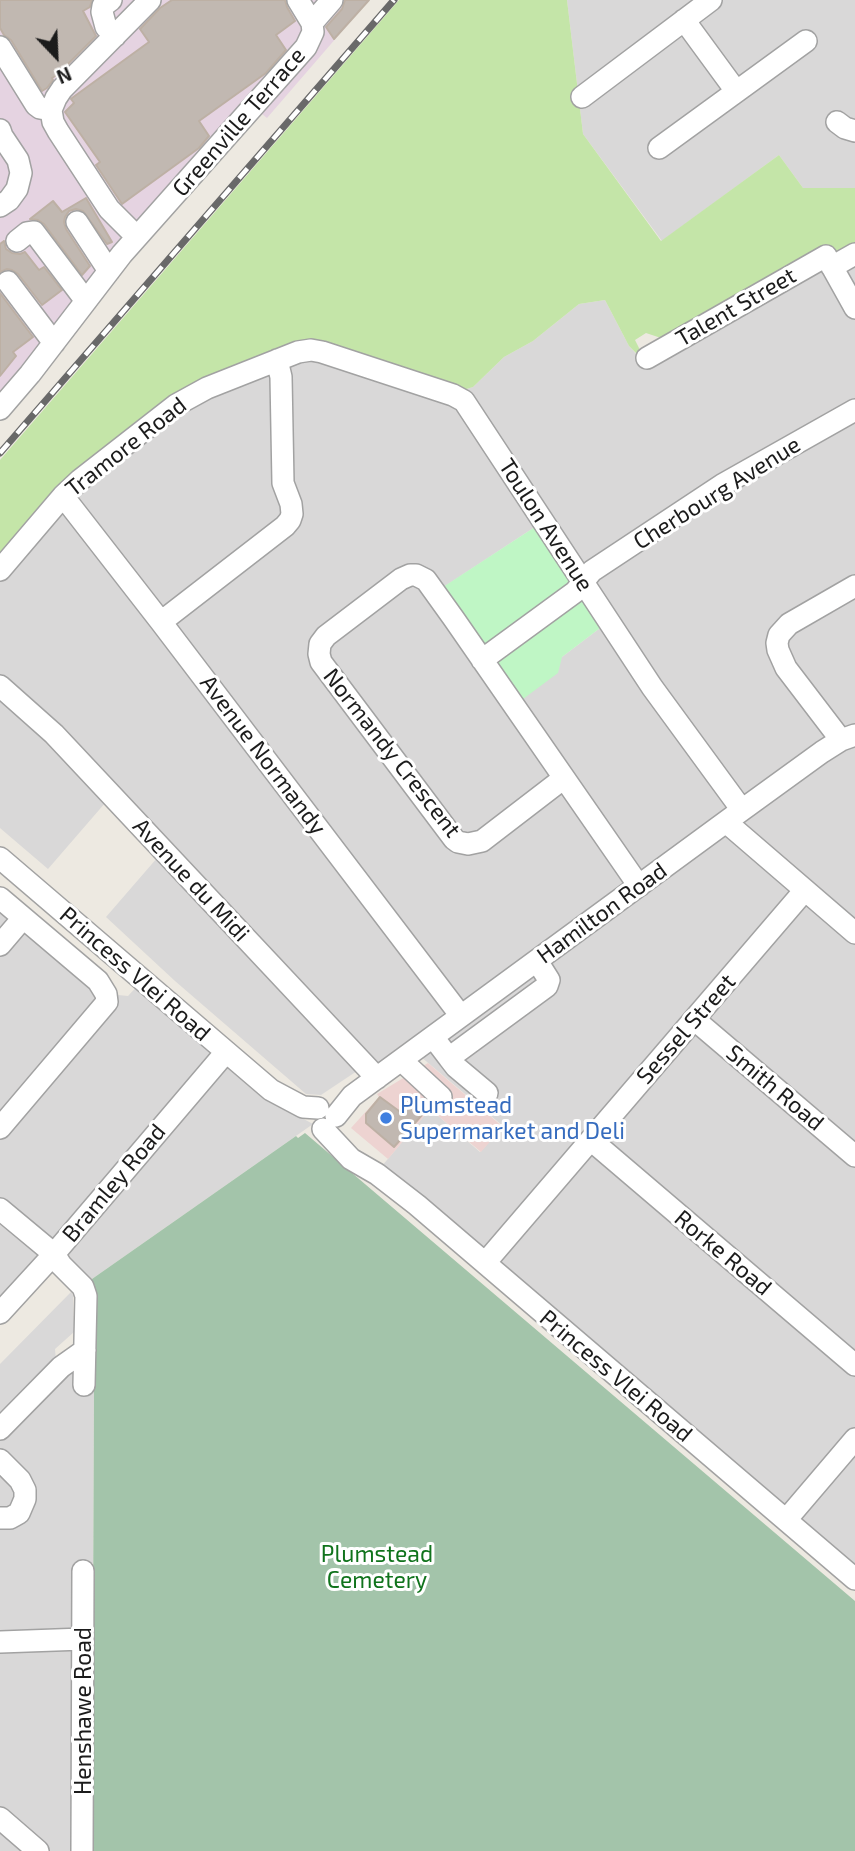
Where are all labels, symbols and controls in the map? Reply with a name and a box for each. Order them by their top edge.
north arrow [21,21,91,91]
street label: Greenville Terrace [167,42,311,202]
text: N [54,63,75,89]
street label: Talent Street [671,262,801,352]
street label: Tramore Road [60,391,192,503]
street label: Cherbourg Avenue [628,431,806,555]
street label: Toulon Avenue [493,454,599,596]
street label: Normandy Crescent [317,663,467,843]
street label: Avenue Normandy [194,670,332,840]
street label: Avenue du Midi [127,813,255,947]
street label: Hamilton Road [532,857,672,969]
street label: Princess Vlei Road [54,901,216,1047]
street label: Sessel Street [631,968,741,1090]
street label: Smith Road [721,1039,829,1137]
place label: Plumstead Supermarket and Deli [400,1091,625,1145]
marker: Plumstead Supermarket and Deli [378,1110,394,1126]
street label: Bramley Road [57,1118,171,1248]
street label: Rorke Road [669,1204,777,1302]
street label: Princess Vlei Road [534,1304,698,1448]
park label: Plumstead Cemetery [321,1540,433,1594]
street label: Henshawe Road [69,1627,97,1795]

